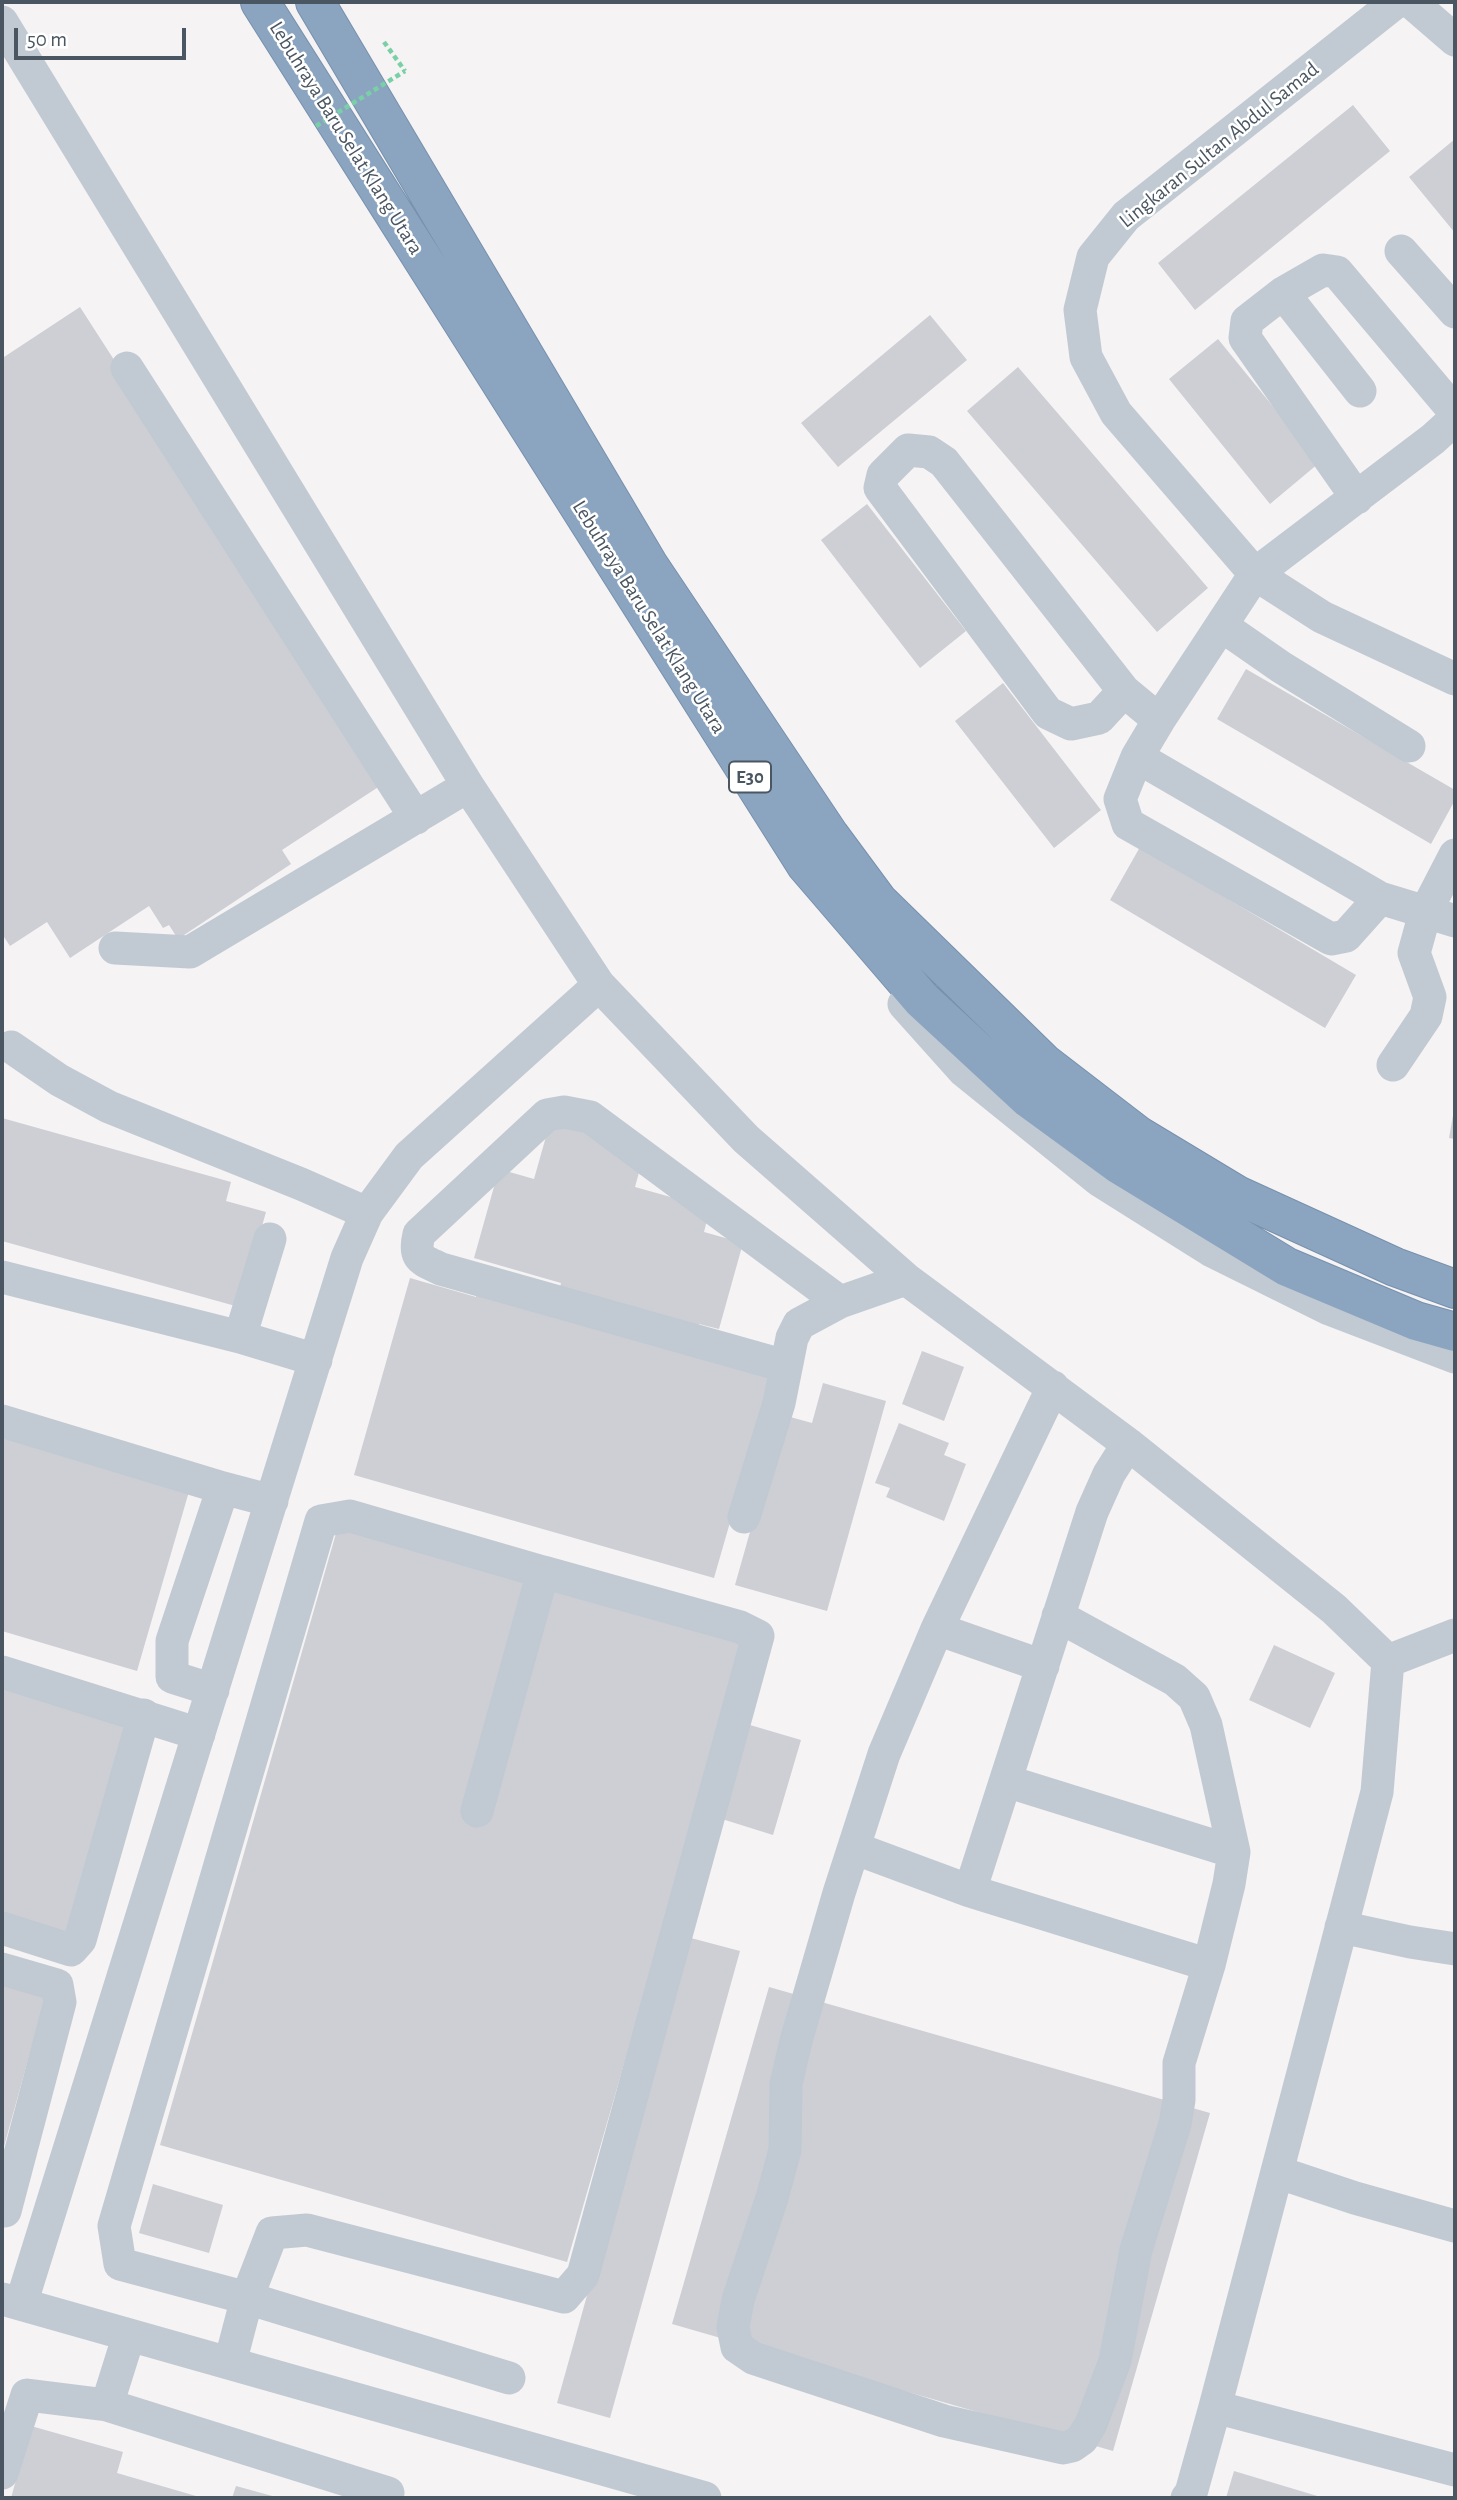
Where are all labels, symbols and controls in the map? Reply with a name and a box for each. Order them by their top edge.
scale bar [18,14,189,58]
street label: Lebuhraya Baru Selat Klang Utara [264,17,428,259]
text: 50 m [27,29,67,50]
street label: Lingkaran Sultan Abdul Samad [1114,57,1324,233]
street label: Lebuhraya Baru Selat Klang Utara [567,496,731,738]
road number: E30 [729,762,771,792]

